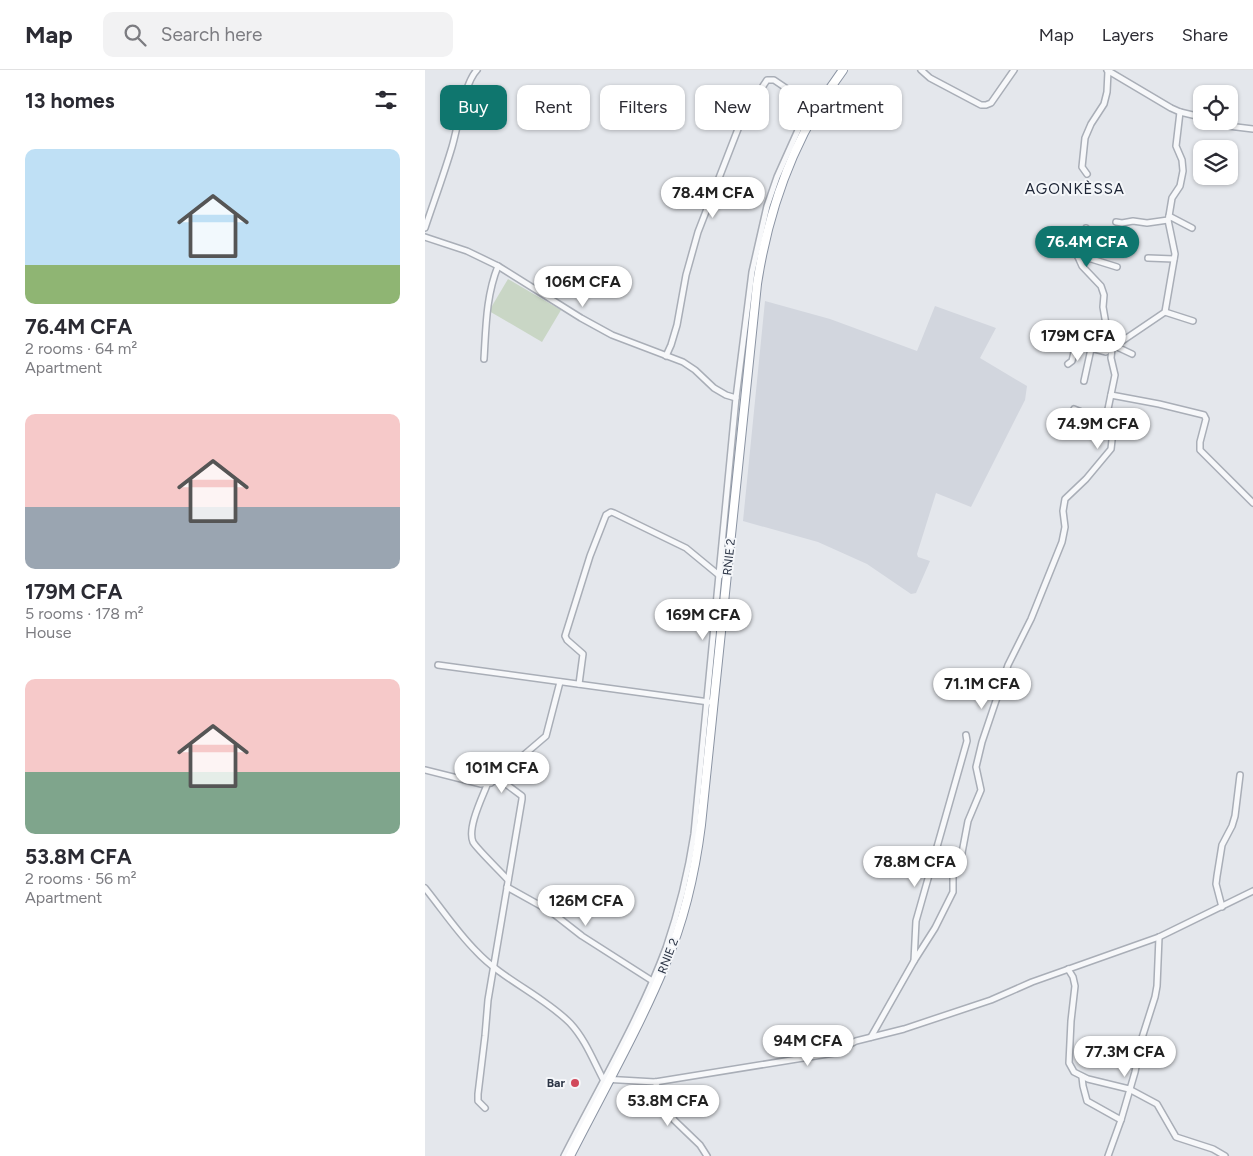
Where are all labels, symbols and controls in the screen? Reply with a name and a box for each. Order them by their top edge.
search box [103,12,453,57]
text: Map [25,20,73,49]
icon: search [121,21,149,49]
text: Search here [161,23,262,46]
text: Map [1039,24,1074,46]
text: Layers [1102,24,1154,46]
text: Share [1182,24,1228,46]
chip: Buy [440,85,507,130]
chip: Rent [517,85,590,130]
chip: Filters [600,85,685,130]
chip: New [695,85,769,130]
chip: Apartment [779,85,902,130]
map controls [1193,85,1238,185]
button: locate [1193,85,1238,130]
icon: filters [372,86,400,114]
text: 13 homes [25,88,114,113]
button: layers [1193,140,1238,185]
pin: 78.4M CFA [656,176,770,219]
district label: AGONKÈSSA [1025,180,1125,198]
icon: home [168,181,258,271]
text: 78.4M CFA [672,183,754,202]
pin: 76.4M CFA [1030,226,1144,268]
text: 76.4M CFA [1046,232,1128,251]
pin: 106M CFA [531,266,635,308]
text: 106M CFA [545,272,621,291]
text: 76.4M CFA [25,314,132,339]
pin: 179M CFA [1026,320,1130,362]
text: 179M CFA [1041,326,1115,345]
text: 2 rooms · 64 m² [25,339,137,358]
text: Apartment [25,358,102,377]
pin: 74.9M CFA [1041,408,1155,450]
text: 74.9M CFA [1057,414,1139,433]
icon: home [168,446,258,536]
street label: RNIE 2 [720,538,738,576]
text: 179M CFA [25,579,123,604]
pin: 169M CFA [651,598,755,641]
text: 5 rooms · 178 m² [25,604,144,623]
text: 169M CFA [666,605,740,624]
text: House [25,623,71,642]
pin: 71.1M CFA [925,668,1039,710]
text: 71.1M CFA [944,674,1020,693]
icon: home [168,711,258,801]
pin: 101M CFA [450,752,554,794]
text: 101M CFA [465,758,539,777]
text: 53.8M CFA [25,844,132,869]
pin: 78.8M CFA [858,846,972,888]
text: 78.8M CFA [874,852,956,871]
text: 2 rooms · 56 m² [25,869,137,888]
pin: 126M CFA [534,884,638,927]
text: Apartment [25,888,102,907]
text: 126M CFA [549,891,623,910]
street label: RNIE 2 [655,936,681,976]
pin: 94M CFA [762,1024,854,1067]
text: 94M CFA [774,1031,842,1050]
pin: 77.3M CFA [1068,1036,1182,1078]
text: 77.3M CFA [1085,1042,1165,1061]
place label: Bar [547,1076,565,1090]
marker: Bar [569,1077,581,1089]
pin: 53.8M CFA [611,1084,725,1127]
text: 53.8M CFA [627,1091,709,1110]

